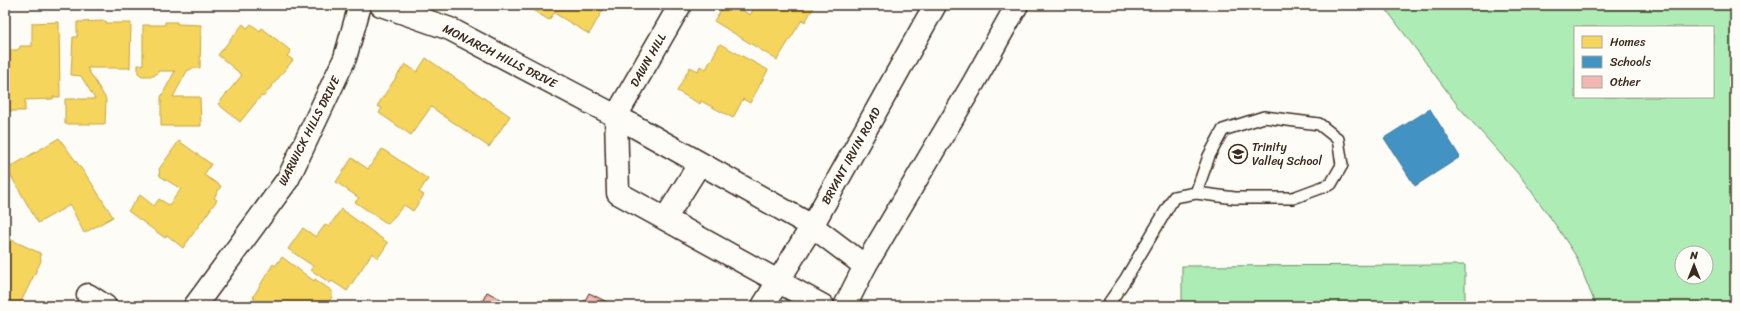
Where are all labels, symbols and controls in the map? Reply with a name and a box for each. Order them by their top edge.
street label: MONARCH HILLS DRIVE [439,18,562,95]
legend [1574,26,1714,98]
street label: DAWN HILL [624,28,673,91]
text: Homes [1610,31,1646,53]
text: Schools [1610,51,1651,73]
street label: WARWICK HILLS DRIVE [272,71,347,190]
text: Other [1610,71,1641,93]
street label: BRYANT IRVIN ROAD [815,103,887,209]
place label: Trinity Valley School [1252,136,1322,172]
school or university icon: Trinity Valley School [1227,143,1249,165]
north arrow [1674,245,1714,285]
text: N [1689,246,1698,265]

